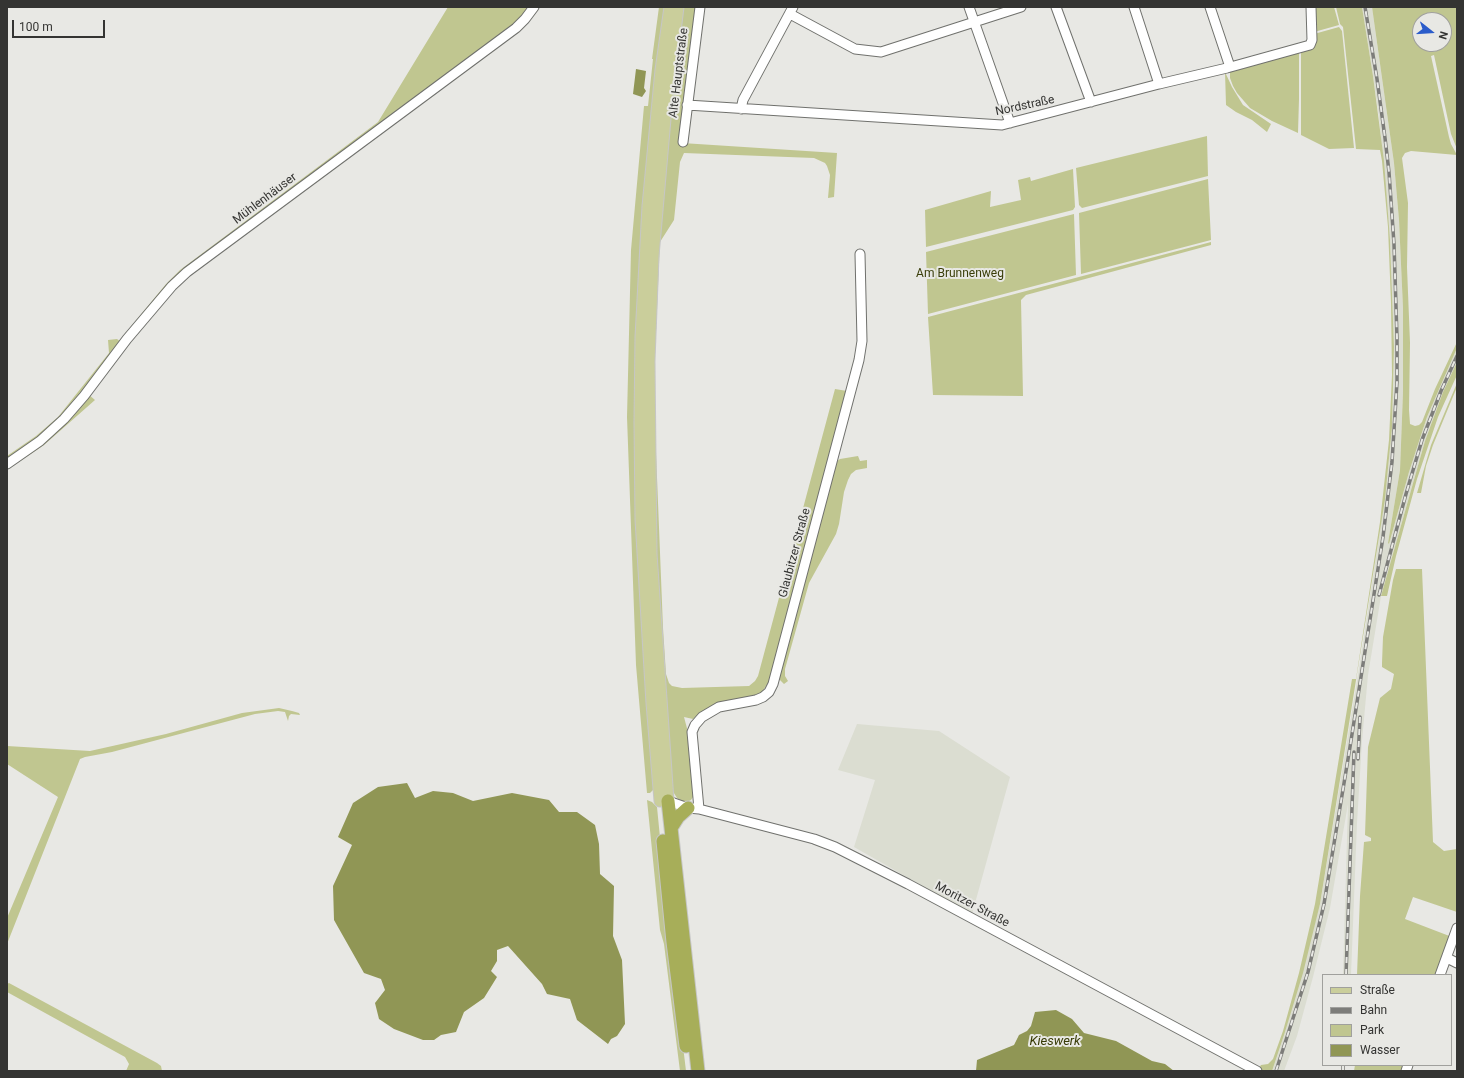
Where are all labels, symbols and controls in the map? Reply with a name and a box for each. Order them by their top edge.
scale bar [14,12,107,38]
north arrow [1412,12,1452,52]
text: 100 m [19,20,53,34]
street label: Alte Hauptstraße [666,27,692,119]
text: N [1436,30,1450,41]
street label: Nordstraße [994,93,1056,119]
street label: Mühlenhäuser [230,170,300,228]
park label: Am Brunnenweg [916,267,1004,281]
street label: Glaubitzer Straße [776,507,814,599]
street label: Moritzer Straße [932,879,1012,931]
legend [1322,974,1452,1066]
text: Straße [1360,983,1395,997]
text: Bahn [1360,1003,1387,1017]
text: Park [1360,1023,1384,1037]
water label: Kieswerk [1030,1034,1080,1050]
text: Wasser [1360,1043,1400,1057]

